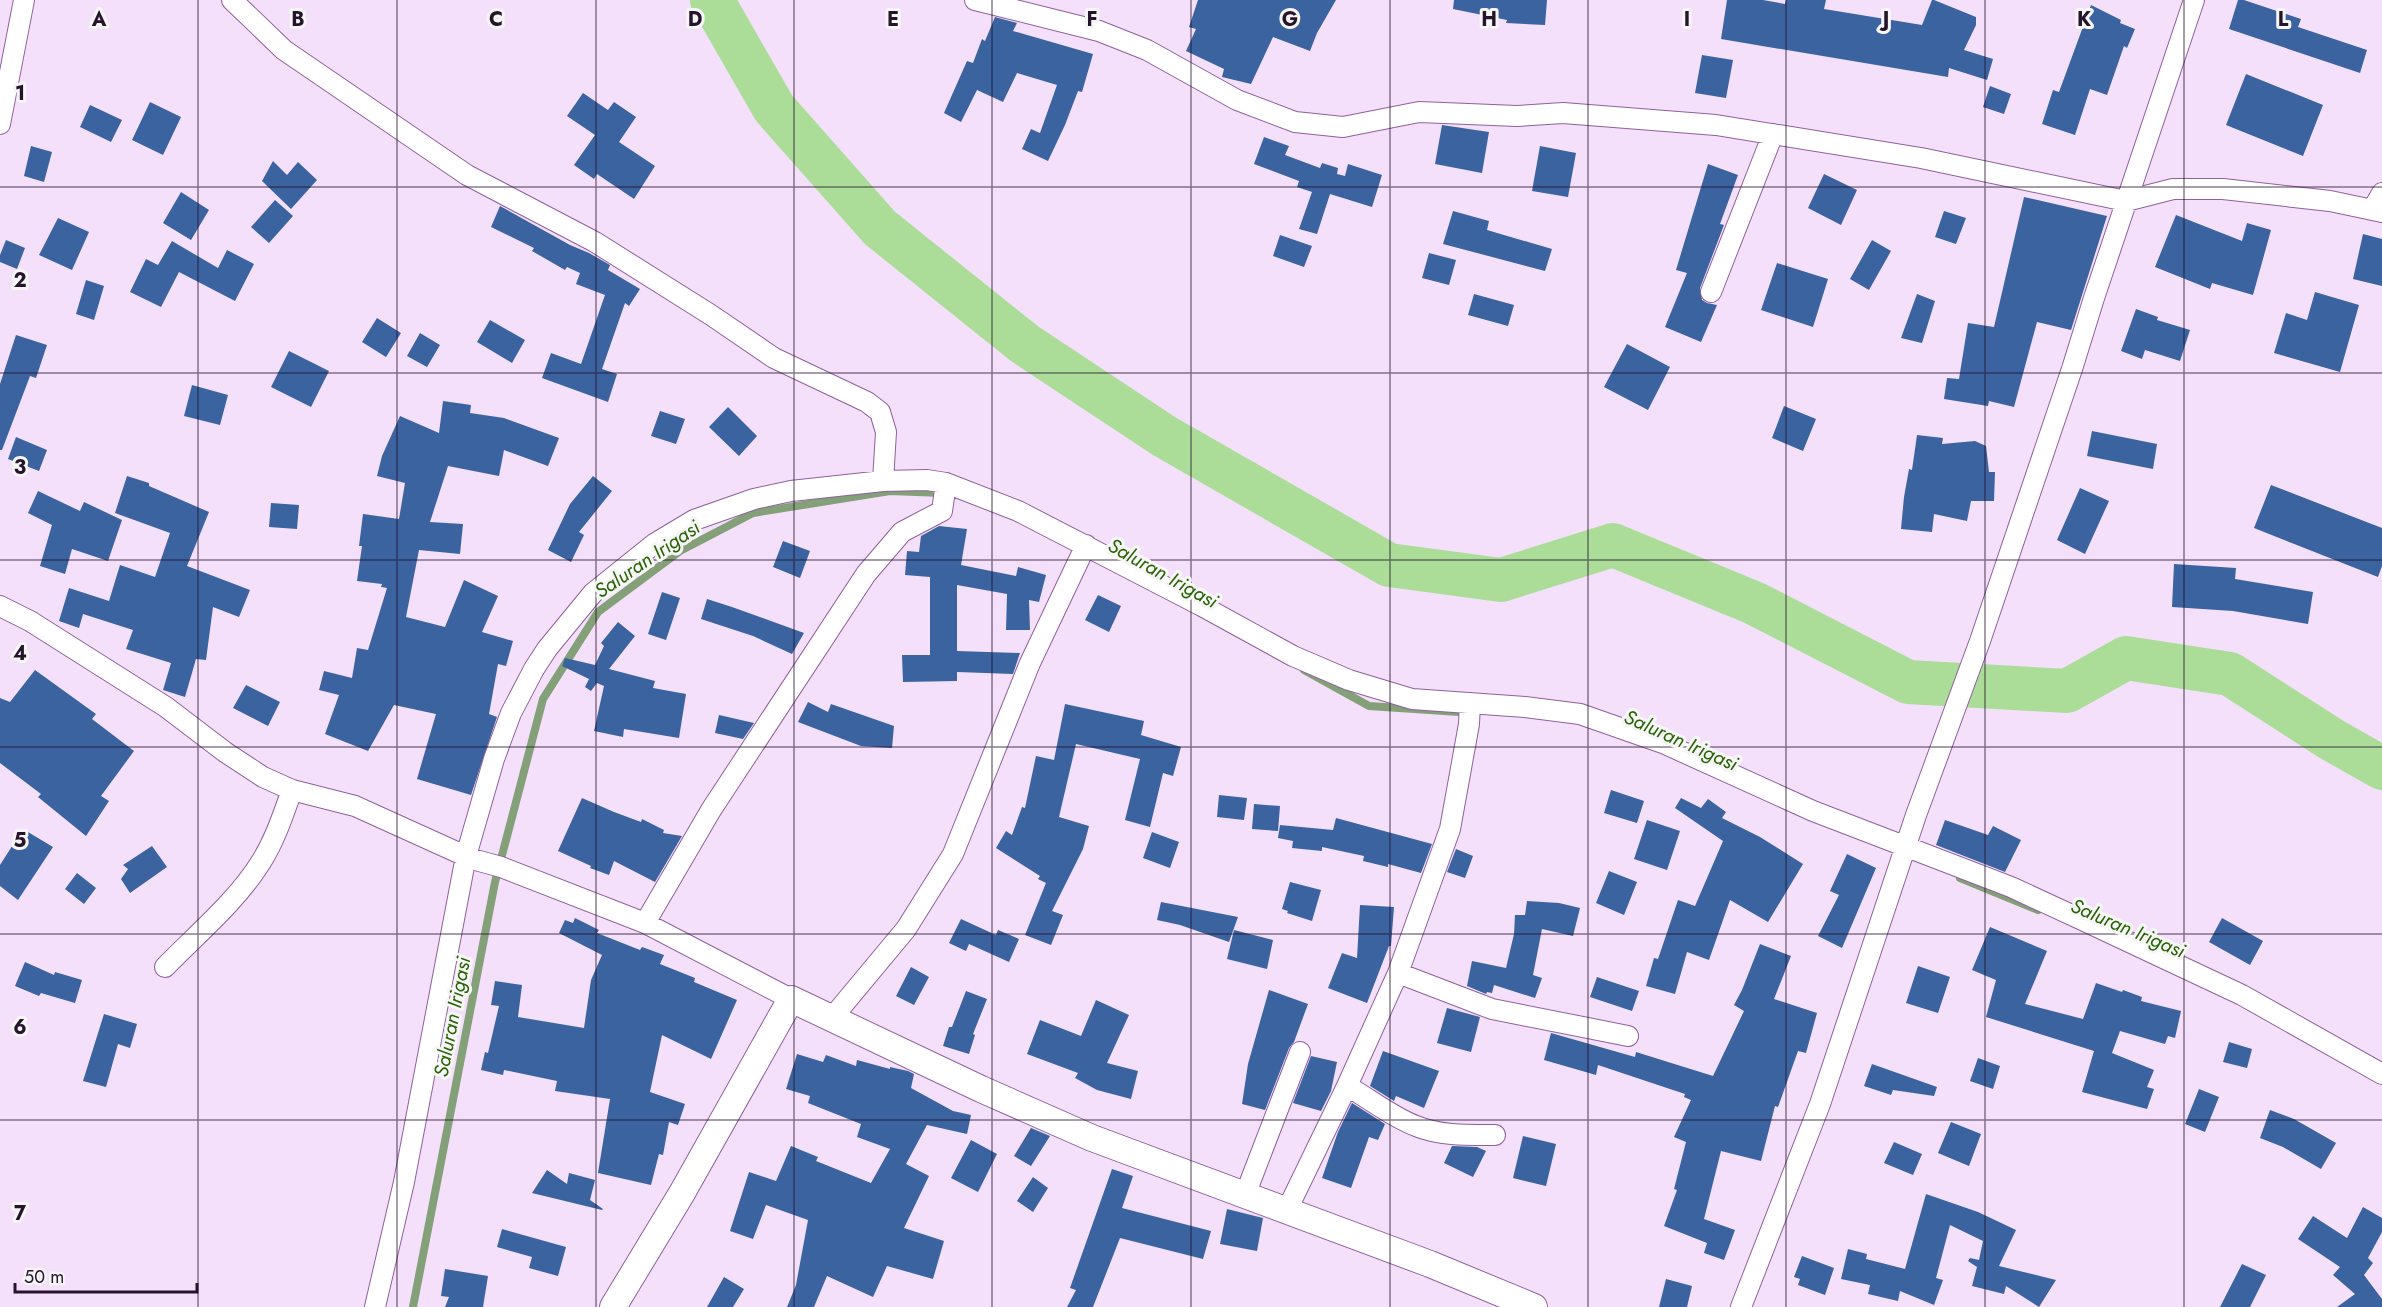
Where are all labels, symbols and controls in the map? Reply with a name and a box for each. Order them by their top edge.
text: A [91,5,107,34]
text: B [291,5,305,34]
text: C [489,5,503,34]
text: D [688,5,702,34]
text: E [887,5,899,34]
text: F [1086,5,1098,34]
text: G [1282,5,1298,34]
text: H [1481,5,1497,34]
text: I [1684,5,1690,34]
text: J [1879,5,1889,34]
text: K [2077,5,2091,34]
text: L [2278,5,2289,34]
text: 1 [15,79,25,108]
text: 2 [13,266,27,295]
text: 3 [14,453,26,482]
water label: Saluran Irigasi [589,513,707,605]
water label: Saluran Irigasi [1103,531,1224,616]
text: 4 [13,639,27,668]
water label: Saluran Irigasi [1619,702,1743,779]
text: 5 [14,826,27,855]
water label: Saluran Irigasi [2066,891,2190,966]
water label: Saluran Irigasi [427,954,479,1080]
text: 6 [13,1013,27,1042]
text: 7 [14,1199,27,1228]
scale bar [15,1256,196,1294]
text: 50 m [24,1264,64,1290]

